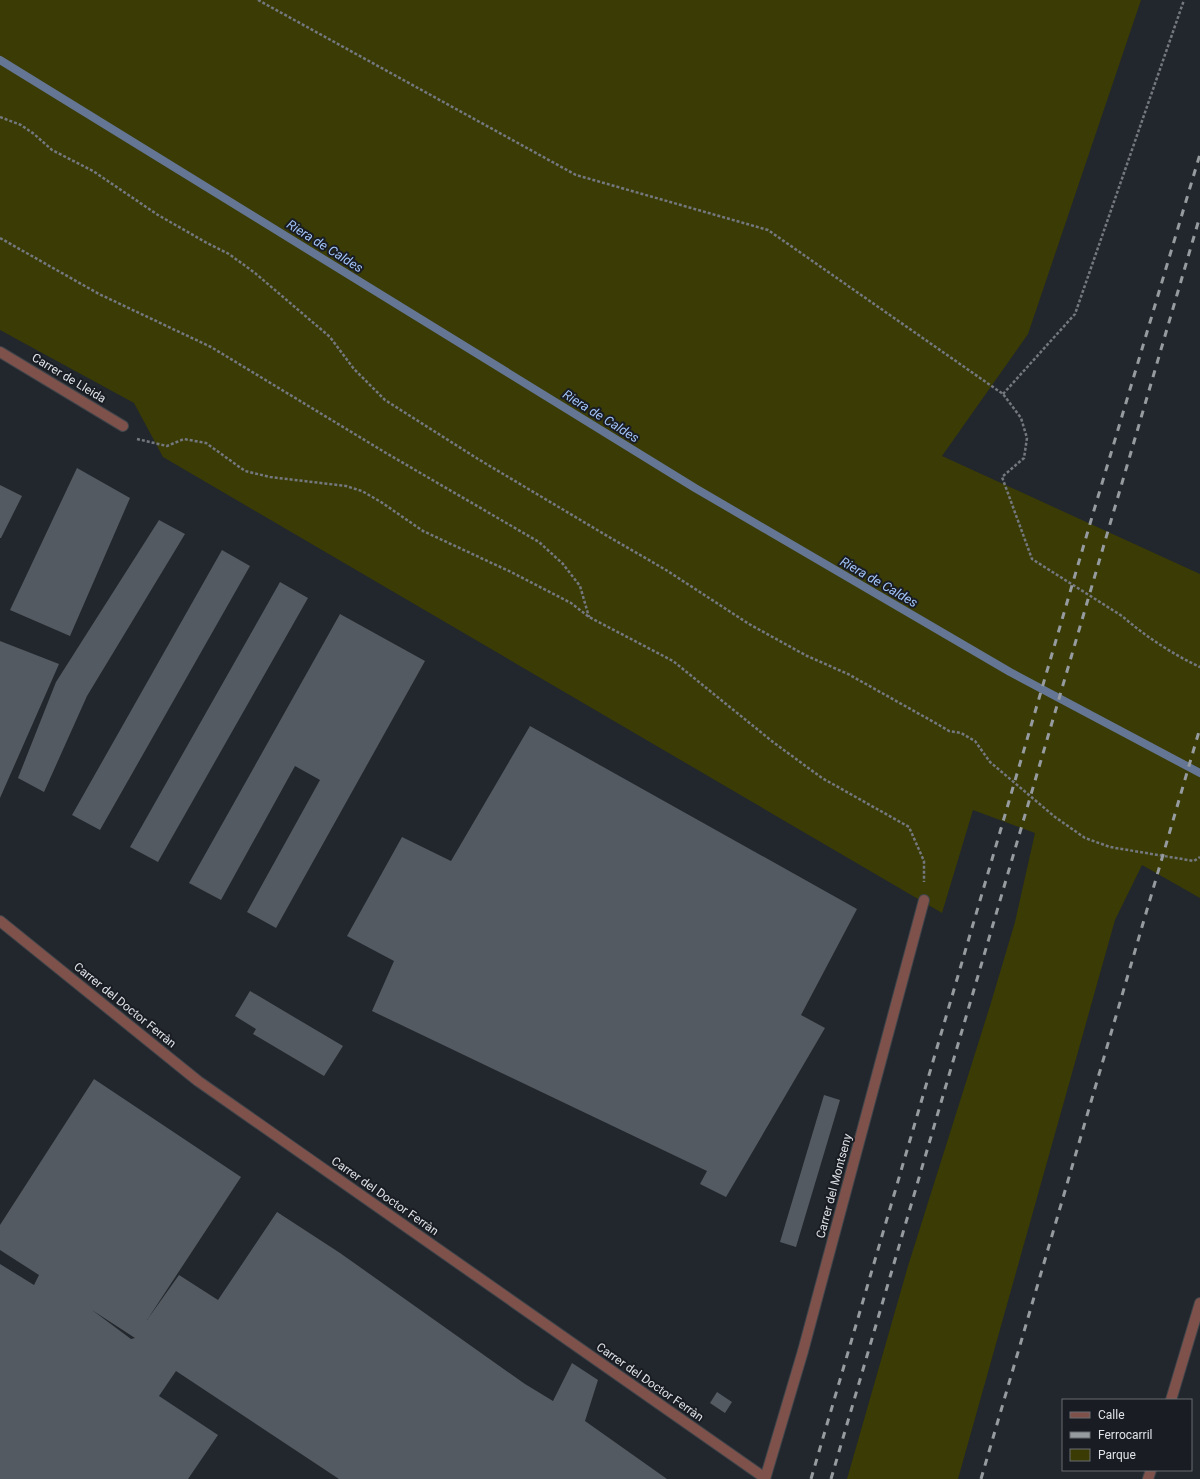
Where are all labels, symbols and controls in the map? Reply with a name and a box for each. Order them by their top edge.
water label: Riera de Caldes [284,217,366,276]
street label: Carrer de Lleida [29,350,109,406]
water label: Riera de Caldes [560,387,642,446]
water label: Riera de Caldes [838,554,921,610]
street label: Carrer del Doctor Ferràn [71,959,179,1051]
street label: Carrer del Montseny [813,1132,855,1240]
street label: Carrer del Doctor Ferràn [329,1154,441,1238]
street label: Carrer del Doctor Ferràn [594,1340,706,1424]
legend [1062,1399,1192,1471]
text: Calle [1098,1408,1125,1422]
text: Ferrocarril [1098,1428,1153,1442]
text: Parque [1098,1448,1136,1462]

